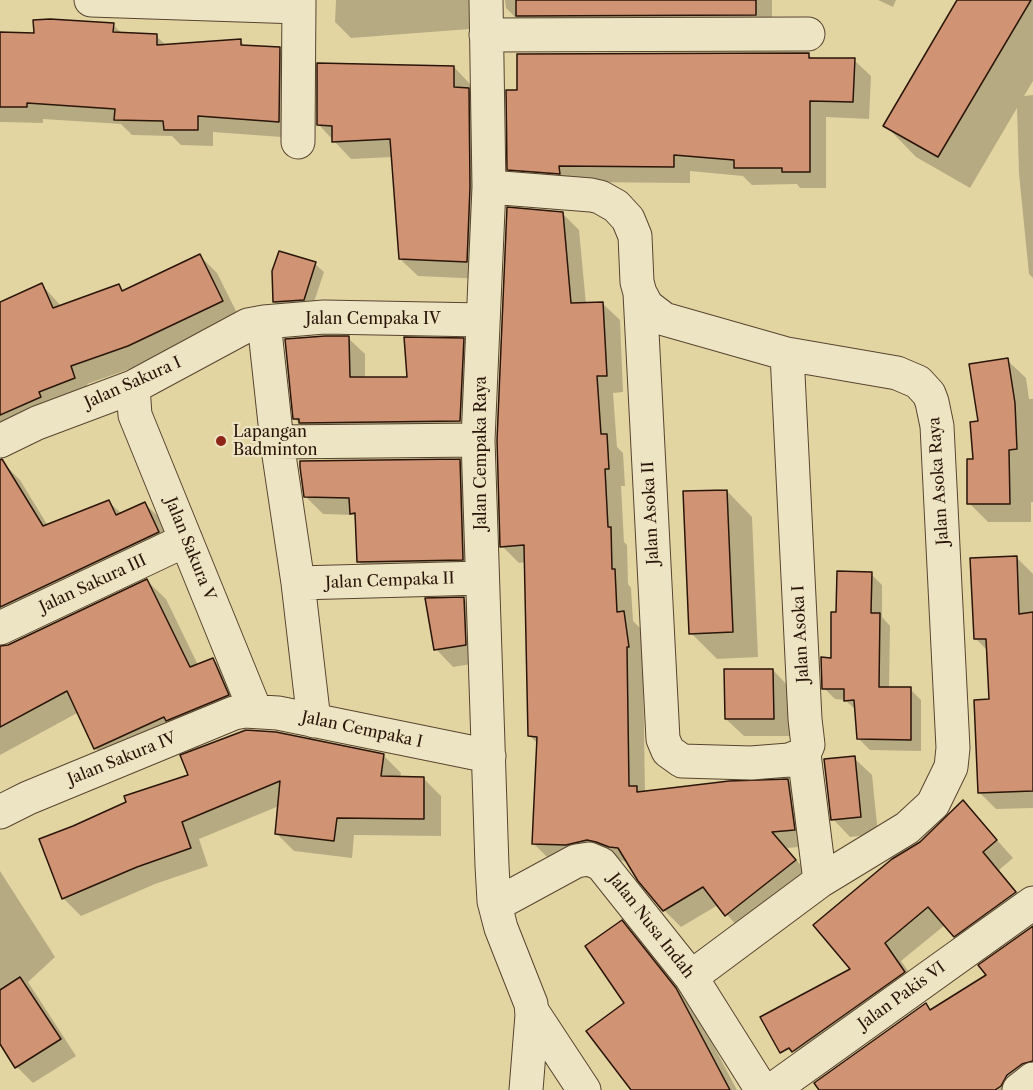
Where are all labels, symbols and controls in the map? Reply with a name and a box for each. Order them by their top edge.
street label: Jalan Cempaka IV [305,309,441,329]
street label: Jalan Sakura I [82,353,184,413]
street label: Jalan Cempaka Raya [471,376,491,530]
street label: Jalan Asoka Raya [925,416,953,546]
place label: Lapangan Badminton [233,422,318,460]
marker: Lapangan Badminton [214,434,228,448]
street label: Jalan Asoka II [639,461,663,565]
street label: Jalan Sakura V [161,495,219,603]
street label: Jalan Sakura III [36,551,150,617]
street label: Jalan Cempaka II [325,569,455,593]
street label: Jalan Asoka I [789,585,813,683]
street label: Jalan Cempaka I [300,708,424,752]
street label: Jalan Sakura IV [65,728,179,790]
street label: Jalan Nusa Indah [604,870,698,982]
street label: Jalan Pakis VI [855,958,949,1034]

